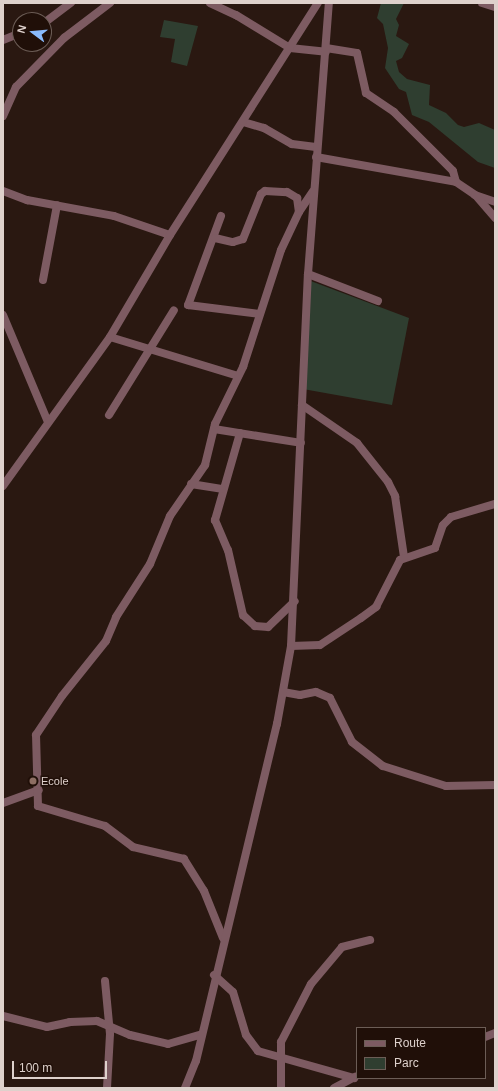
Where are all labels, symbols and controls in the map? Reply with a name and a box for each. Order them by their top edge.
north arrow [12,12,52,52]
text: N [15,23,28,34]
place label: Ecole [41,774,69,788]
marker: Ecole [28,776,38,786]
legend [356,1027,486,1079]
text: Route [394,1036,426,1050]
scale bar [14,1053,109,1079]
text: Parc [394,1056,419,1070]
text: 100 m [19,1061,52,1075]

